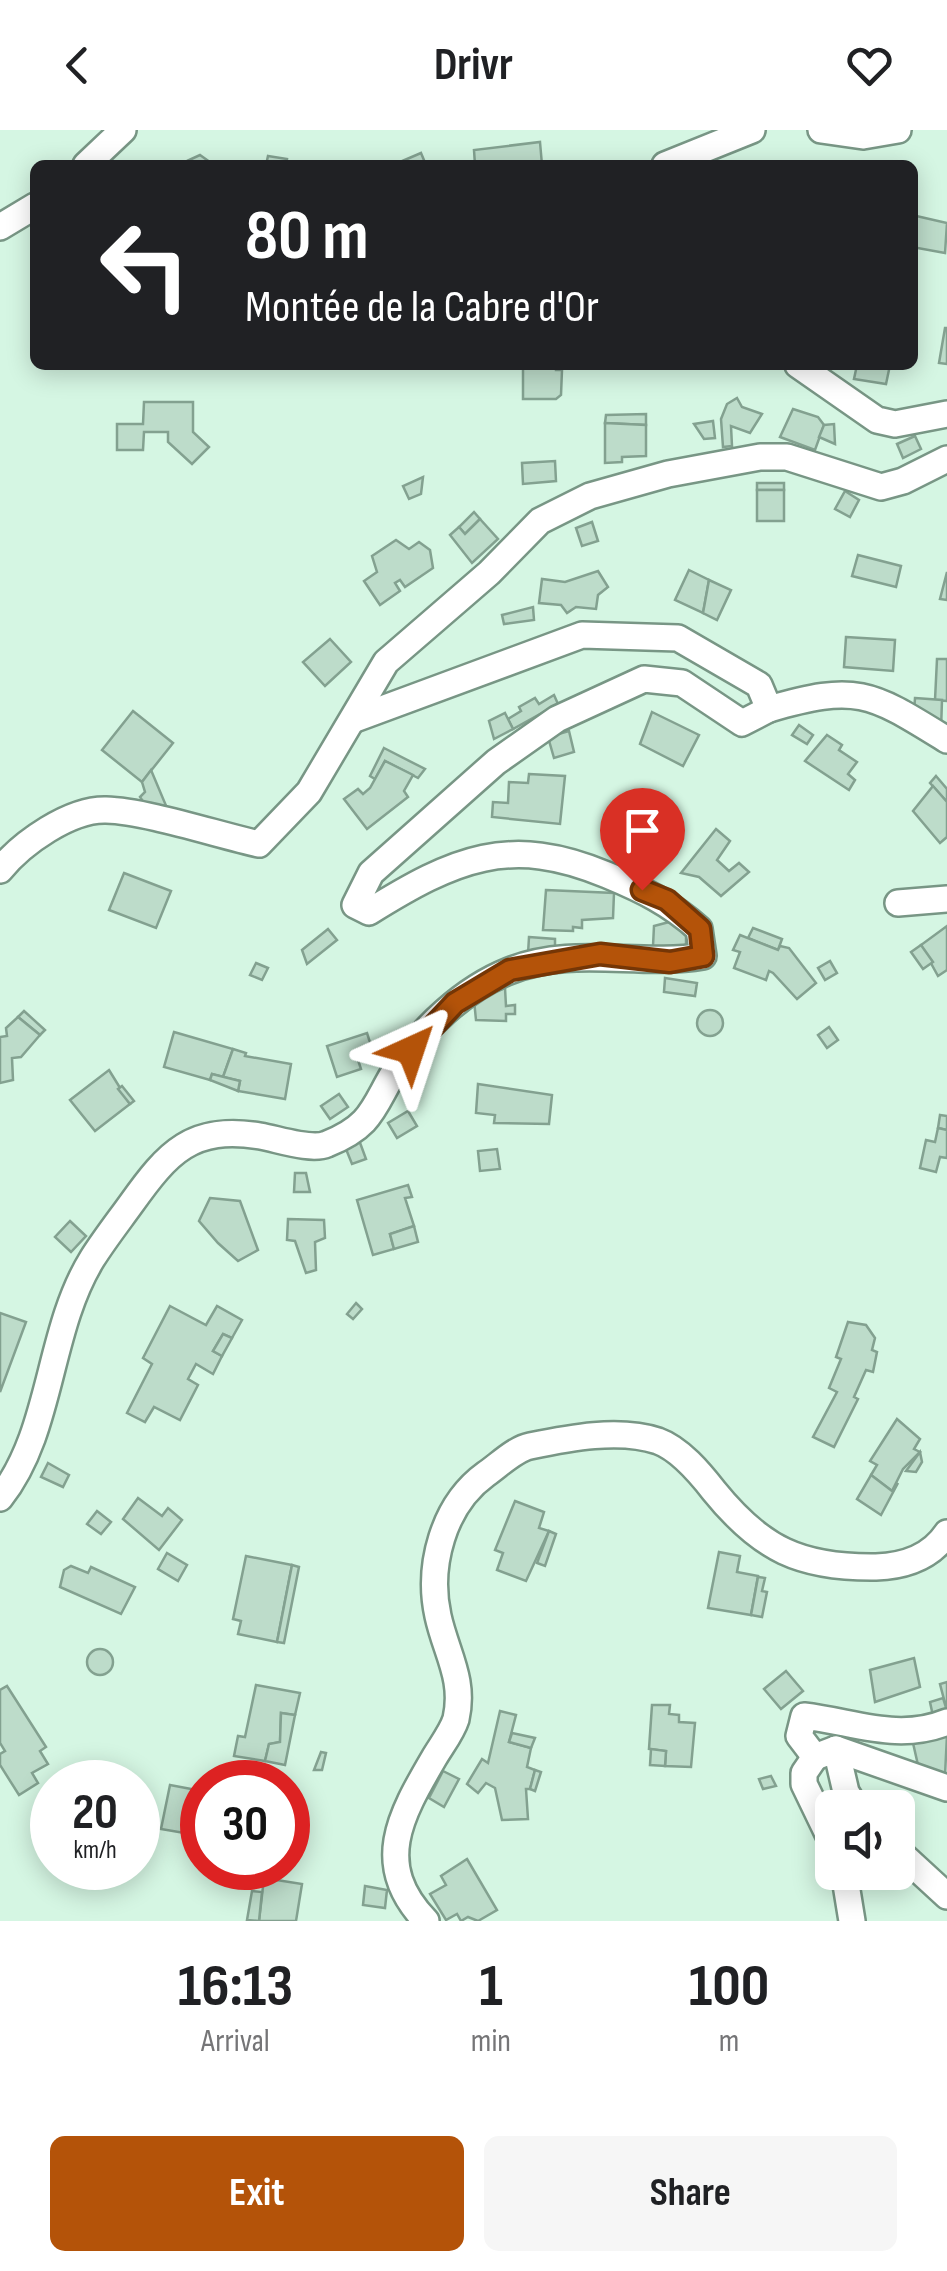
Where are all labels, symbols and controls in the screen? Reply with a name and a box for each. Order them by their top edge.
icon: back [50,38,105,93]
text: Drivr [434,38,513,93]
icon: heart [842,38,897,93]
text: 80 m [245,195,369,279]
icon: left [80,200,210,330]
text: Montée de la Cabre d'Or [245,280,599,335]
pin [600,788,685,891]
icon: arrive [615,803,670,858]
position arrow [359,998,463,1102]
speed limit sign: 30 [180,1760,310,1890]
text: 20 [72,1783,118,1843]
map controls [815,1790,915,1890]
button: sound [815,1790,915,1890]
text: km/h [73,1835,117,1866]
text: 16:13 [178,1951,293,2023]
text: 1 [479,1951,503,2023]
text: 100 [689,1951,769,2023]
text: Arrival [201,2022,270,2061]
text: min [471,2022,511,2061]
text: m [719,2022,739,2061]
button: Exit [50,2136,464,2251]
button: Share [484,2136,897,2251]

